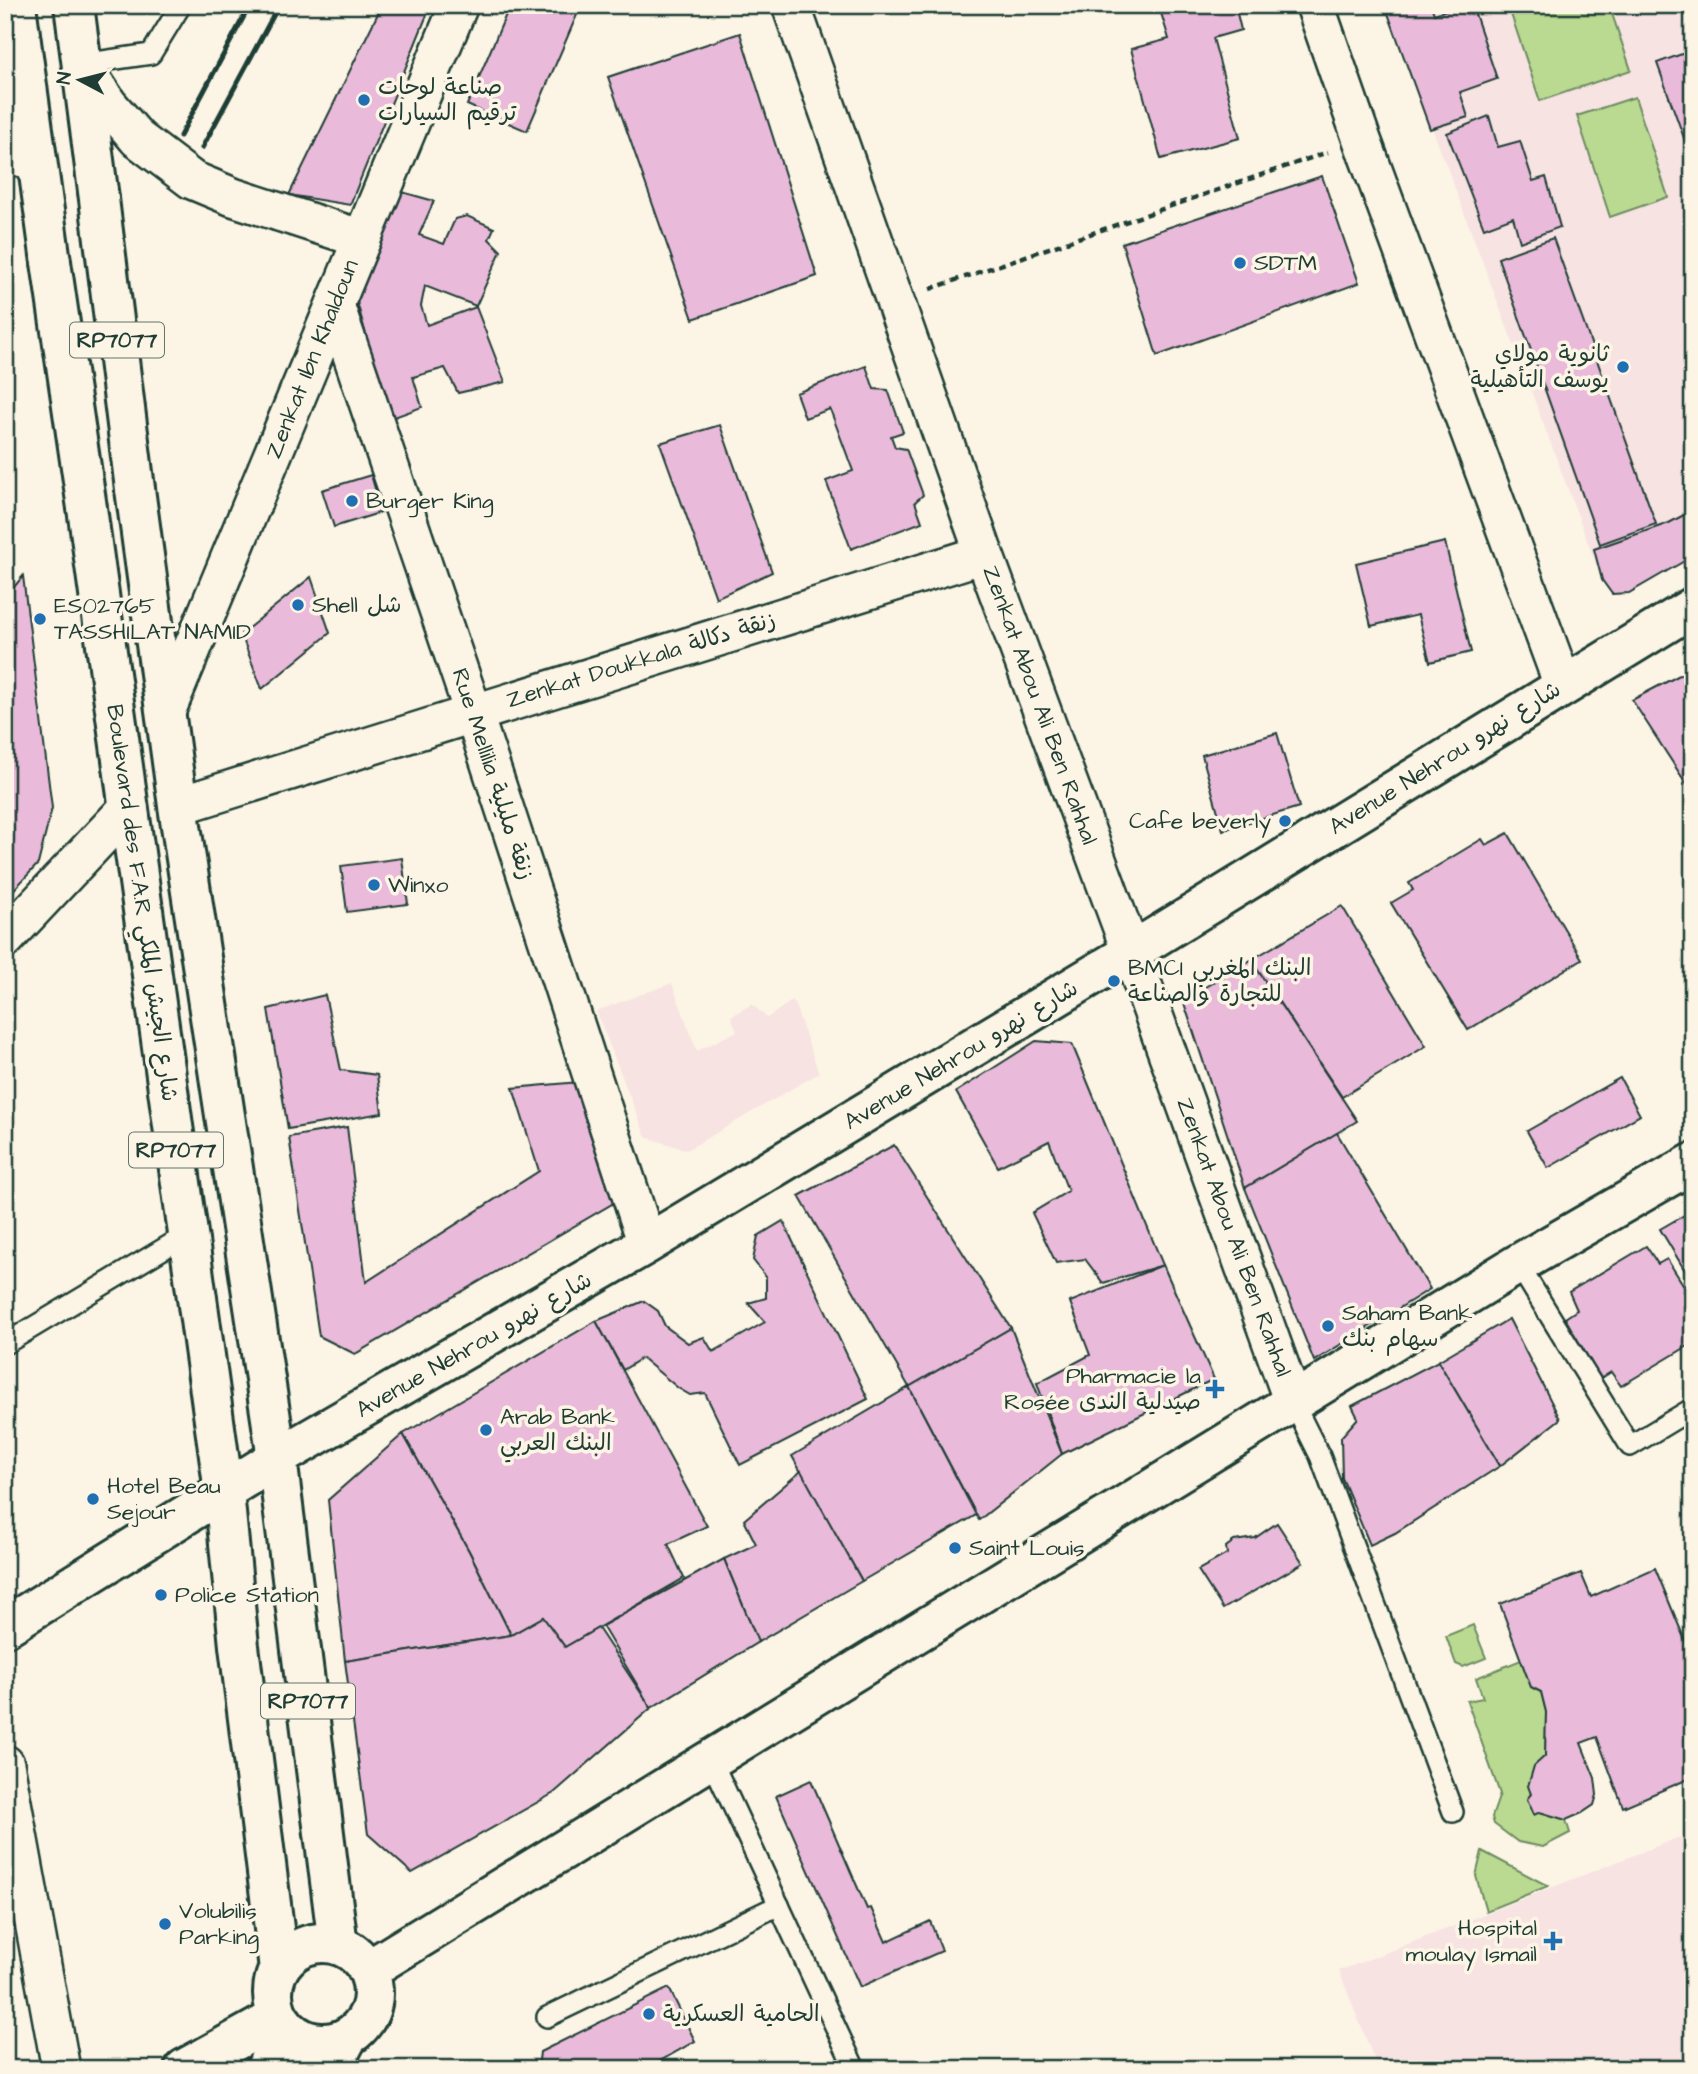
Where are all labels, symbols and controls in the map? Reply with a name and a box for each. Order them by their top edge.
north arrow [46,46,116,116]
text: N [50,70,79,86]
place label: صناعة لوحات ترقيم السيارات [378,71,517,130]
marker: صناعة لوحات ترقيم السيارات [356,92,372,108]
place label: SDTM [1254,247,1317,279]
street label: Zenkat Ibn Khaldoun [257,255,367,463]
marker: SDTM [1232,255,1248,271]
road number: RP7077 [70,322,164,358]
place label: ثانوية مولاي يوسف التأهيلية [1471,338,1610,396]
marker: ثانوية مولاي يوسف التأهيلية [1615,359,1631,375]
place label: Burger King [366,485,494,518]
marker: Burger King [344,493,360,509]
street label: Zenkat Abou Ali Ben Rahhal [975,561,1105,849]
place label: Shell شل [312,589,401,621]
place label: ES02765 TASSHILAT NAMID [54,590,251,648]
marker: Shell شل [290,597,306,613]
street label: Zenkat Doukkala زنقة دكالة [503,604,779,716]
marker: ES02765 TASSHILAT NAMID [32,611,48,627]
street label: Rue Mellilia زنقة مليلية [444,664,542,884]
street label: Avenue Nehrou شارع نهرو [1323,673,1567,843]
street label: Boulevard des F.A.R شارع الجيش الملكي [94,702,186,1104]
place label: Cafe beverly [1129,805,1271,838]
marker: Cafe beverly [1277,813,1293,829]
place label: Winxo [388,869,448,901]
marker: Winxo [366,877,382,893]
place label: BMCI البنك المغربي للتجارة والصناعة [1128,952,1311,1010]
street label: Avenue Nehrou شارع نهرو [838,972,1084,1138]
marker: BMCI البنك المغربي للتجارة والصناعة [1106,973,1122,989]
street label: Zenkat Abou Ali Ben Rahhal [1169,1093,1299,1381]
road number: RP7077 [129,1132,223,1168]
street label: Avenue Nehrou شارع نهرو [350,1264,598,1426]
place label: Saham Bank سهام بنك [1342,1297,1472,1356]
marker: Saham Bank سهام بنك [1320,1318,1336,1334]
place label: Pharmacie la Rosée صيدلية الندى [1004,1360,1201,1418]
marker: Pharmacie la Rosée صيدلية الندى [1207,1381,1223,1397]
place label: Arab Bank البنك العربي [500,1401,615,1463]
marker: Arab Bank البنك العربي [478,1422,494,1438]
place label: Hotel Beau Sejour [107,1470,221,1528]
marker: Hotel Beau Sejour [85,1491,101,1507]
place label: Saint Louis [969,1532,1085,1564]
marker: Saint Louis [947,1540,963,1556]
place label: Police Station [175,1579,319,1611]
marker: Police Station [153,1587,169,1603]
road number: RP7077 [261,1684,355,1718]
place label: Volubilis Parking [179,1895,259,1954]
place label: Hospital moulay Ismail [1406,1912,1537,1971]
marker: Volubilis Parking [157,1916,173,1932]
marker: Hospital moulay Ismail [1543,1931,1563,1951]
place label: الحامية العسكرية [663,1998,820,2030]
marker: الحامية العسكرية [641,2006,657,2022]

